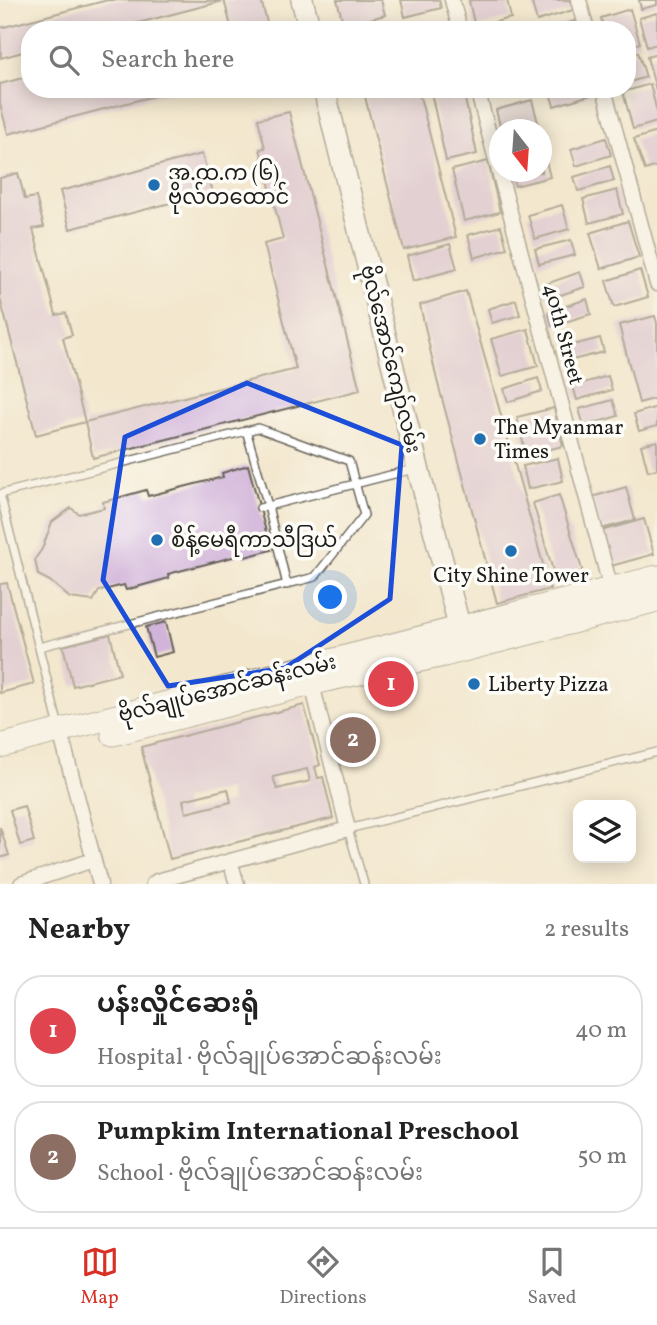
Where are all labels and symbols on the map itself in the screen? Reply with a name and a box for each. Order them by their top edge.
north arrow [489,119,552,182]
place label: အ.ထ.က (၆) ဗိုလ်တထောင် [168,158,289,214]
marker: အ.ထ.က (၆) ဗိုလ်တထောင် [146,177,162,193]
street label: ဗိုလ်အောင်ကျော်လမ်း [350,261,430,457]
street label: 40th Street [535,280,590,388]
place label: The Myanmar Times [494,414,623,467]
marker: The Myanmar Times [472,431,488,447]
place label: စိန့်မေရီကာသီဒြယ် [171,524,338,557]
marker: စိန့်မေရီကာသီဒြယ် [149,532,165,548]
marker: City Shine Tower [503,543,519,559]
place label: City Shine Tower [433,562,589,591]
your location [313,580,347,614]
street label: ဗိုလ်ချုပ်အောင်ဆန်းလမ်း [115,645,340,733]
pin: 1 [368,658,414,710]
place label: Liberty Pizza [488,671,609,700]
marker: Liberty Pizza [466,676,482,692]
pin: 2 [330,714,376,766]

